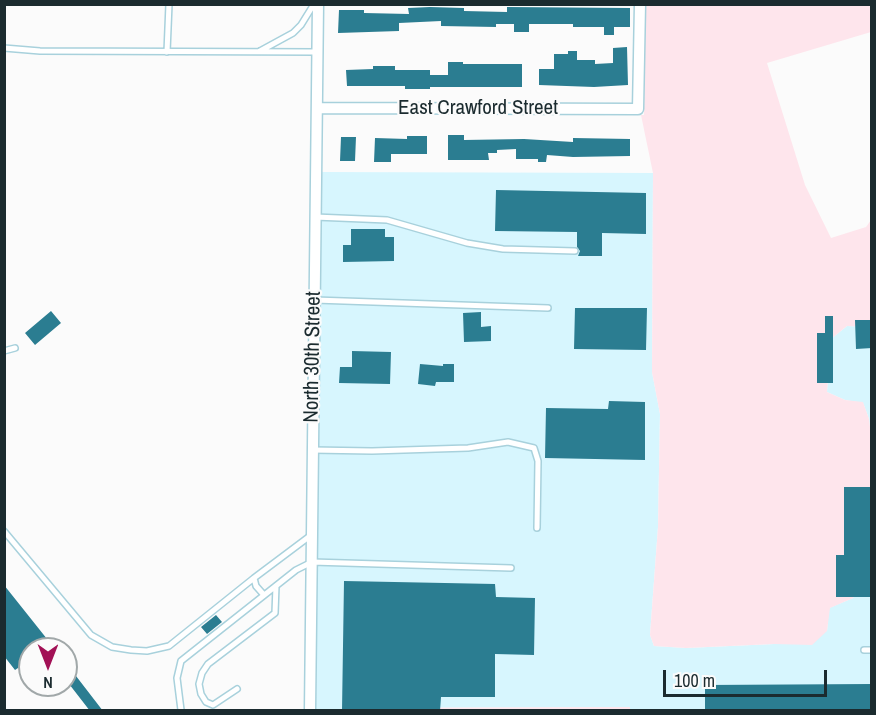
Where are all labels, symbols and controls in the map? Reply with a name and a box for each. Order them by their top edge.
street label: East Crawford Street [398,95,558,121]
street label: North 30th Street [299,291,327,423]
north arrow [18,637,78,697]
scale bar [666,658,830,696]
text: 100 m [674,668,715,693]
text: N [43,672,53,694]

